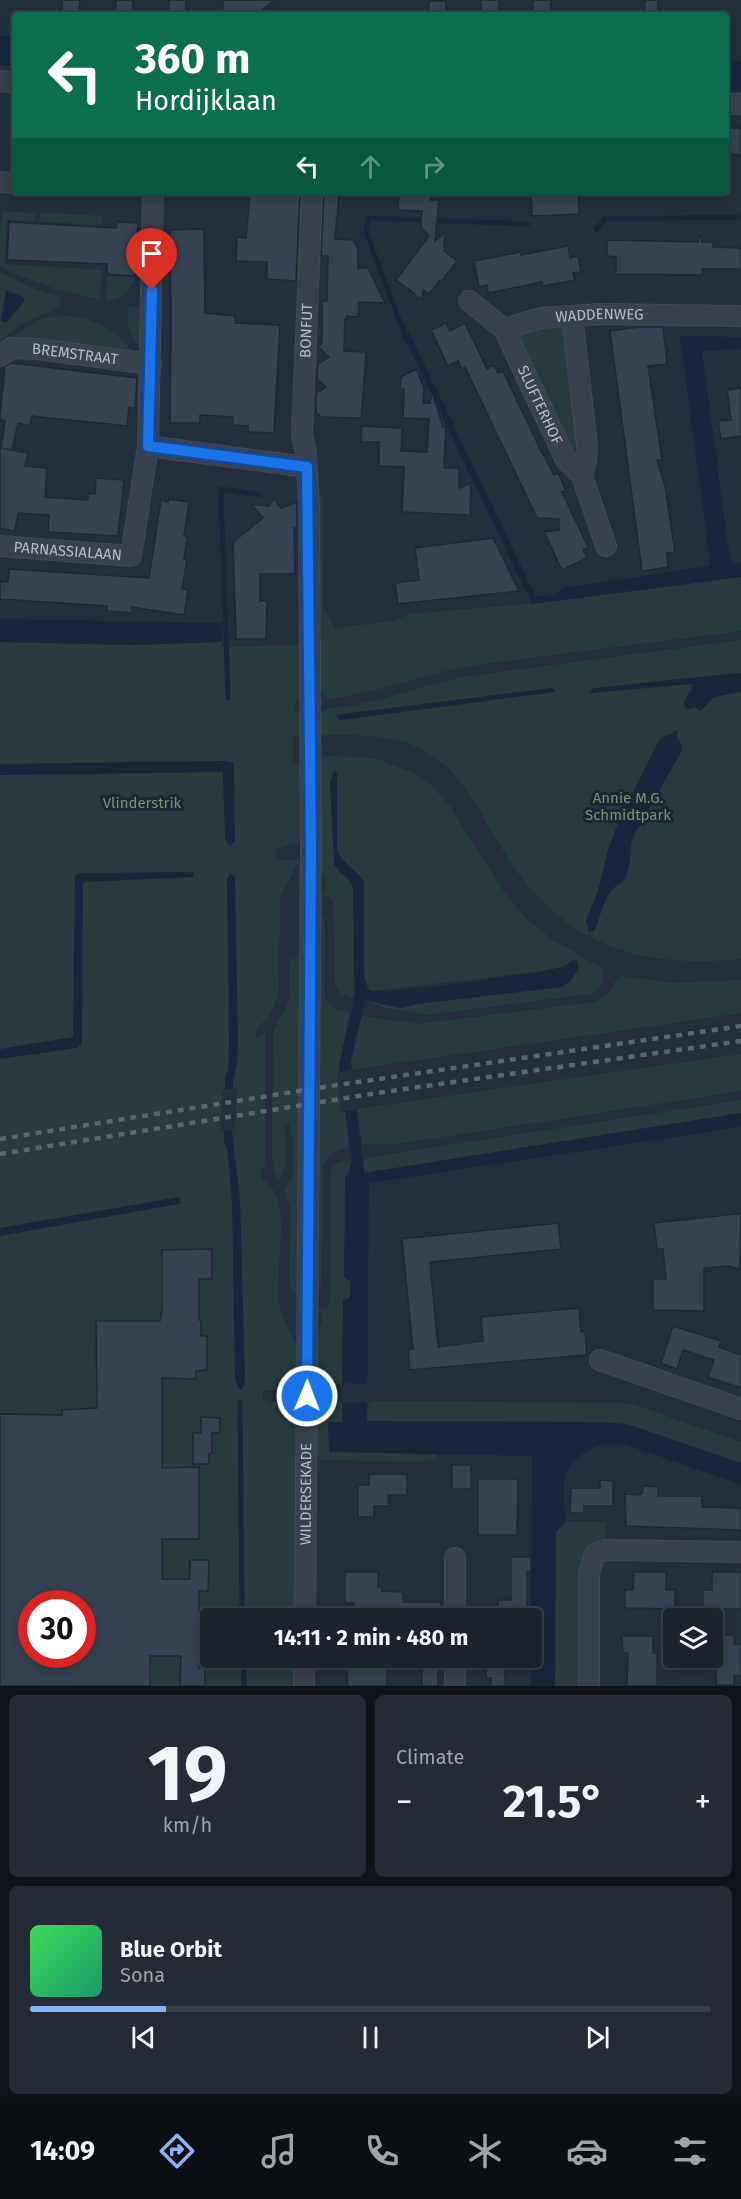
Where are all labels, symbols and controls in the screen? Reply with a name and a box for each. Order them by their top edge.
text: 360 m [135,34,251,84]
icon: left [36,36,114,114]
text: Hordijklaan [135,85,277,117]
icon: left [291,150,324,183]
icon: ahead [354,150,387,183]
icon: right [417,150,450,183]
pin [126,228,177,290]
icon: arrive [135,237,168,270]
street label: BONFUT [296,303,316,358]
street label: WADDENWEG [555,305,644,326]
street label: BREMSTRAAT [32,340,119,369]
street label: SLUFTERHOF [514,362,566,447]
street label: PARNASSIALAAN [13,538,123,564]
park label: Annie M.G. Schmidtpark [585,789,671,824]
park label: Vlinderstrik [103,794,182,812]
position arrow [275,1364,339,1428]
street label: WILDERSEKADE [297,1443,315,1545]
speed limit sign: 30 [18,1590,96,1668]
map controls [663,1608,723,1668]
button: layers [663,1608,723,1668]
text: 14:11 · 2 min · 480 m [274,1624,468,1651]
text: 19 [148,1727,227,1821]
text: Climate [396,1745,464,1769]
text: 21.5° [503,1775,604,1829]
text: − [396,1782,413,1822]
text: + [695,1782,711,1822]
text: km/h [163,1813,212,1837]
text: Blue Orbit [120,1936,222,1963]
text: Sona [120,1963,165,1987]
icon: previous [127,2021,160,2054]
icon: pause [354,2021,387,2054]
icon: next [581,2021,614,2054]
icon: directions [156,2130,198,2172]
icon: music [258,2130,300,2172]
icon: phone [361,2130,403,2172]
icon: climate [464,2130,506,2172]
icon: car [566,2130,608,2172]
icon: filters [669,2130,711,2172]
text: 14:09 [30,2135,95,2167]

